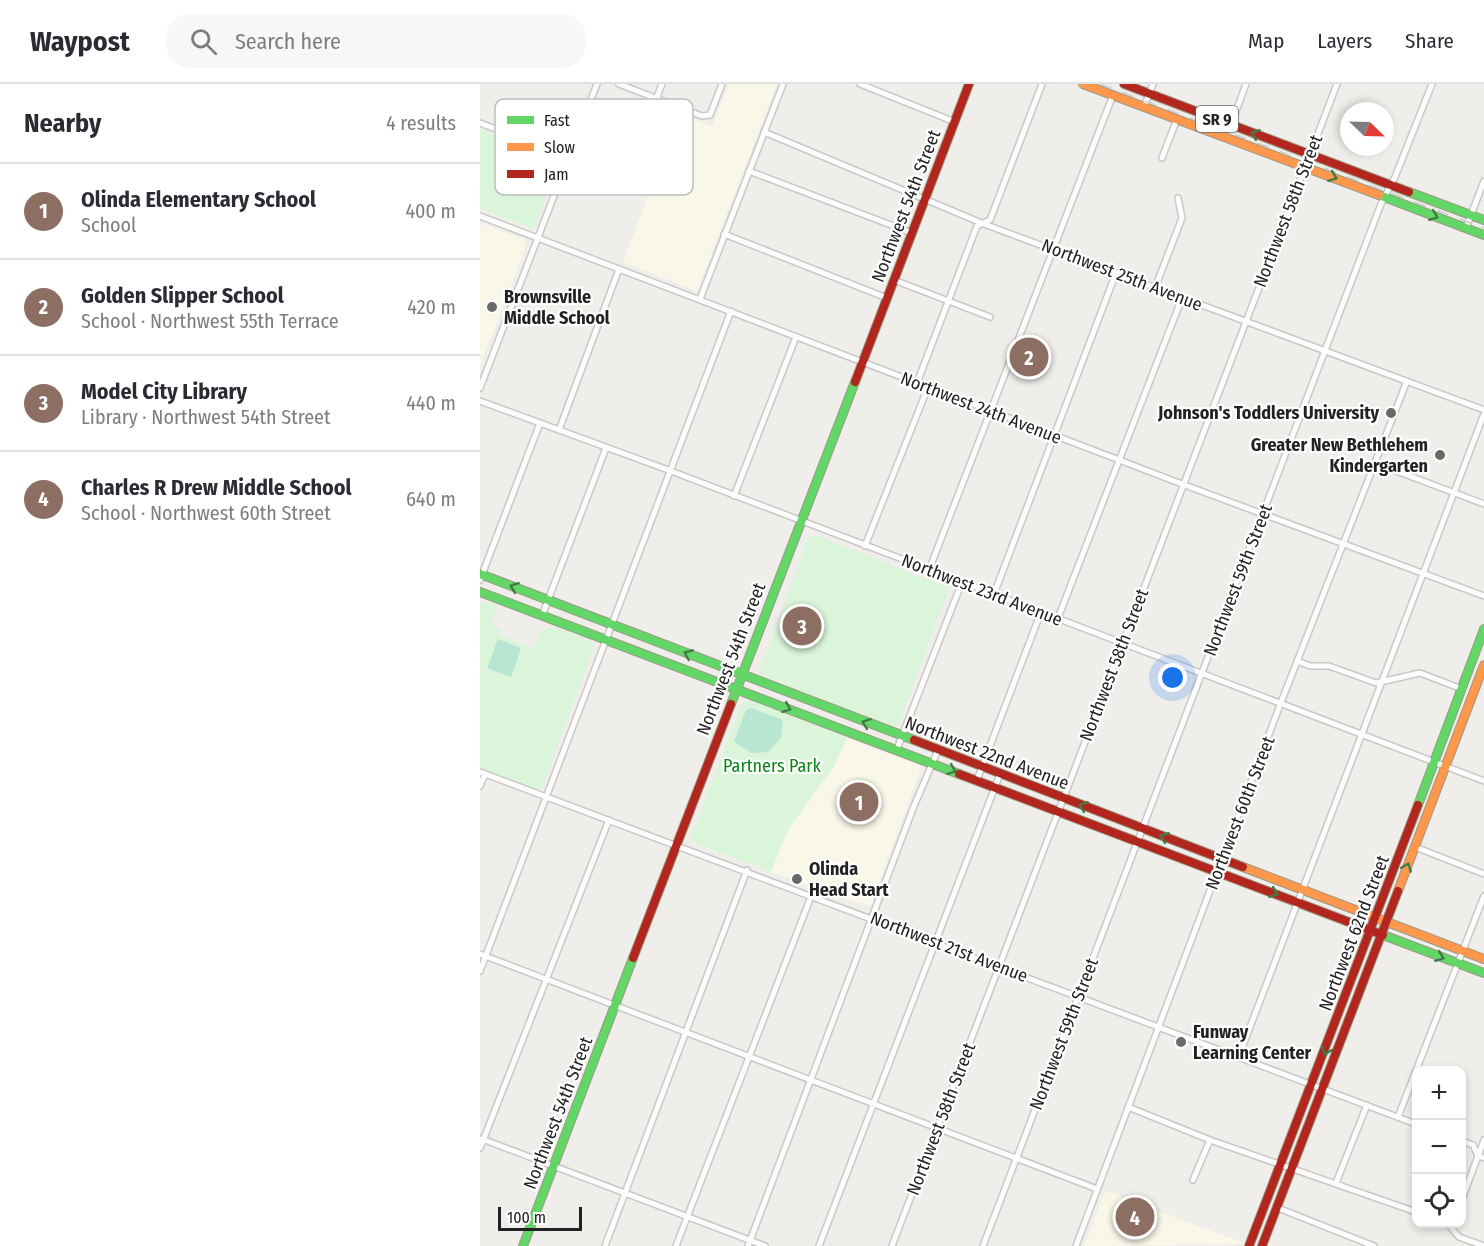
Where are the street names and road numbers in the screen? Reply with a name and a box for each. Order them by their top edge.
road number: SR 9 [1196,106,1238,132]
street label: Northwest 54th Street [867,127,945,285]
street label: Northwest 58th Street [1249,131,1327,290]
street label: Northwest 25th Avenue [1039,234,1206,316]
street label: Northwest 24th Avenue [897,367,1065,449]
street label: Northwest 59th Street [1199,501,1277,659]
street label: Northwest 23rd Avenue [899,549,1066,631]
street label: Northwest 54th Street [692,580,770,738]
street label: Northwest 58th Street [1075,585,1153,744]
street label: Northwest 22nd Avenue [902,712,1072,794]
street label: Northwest 60th Street [1201,733,1279,893]
street label: Northwest 62nd Street [1314,852,1394,1014]
street label: Northwest 21st Avenue [867,907,1031,987]
street label: Northwest 59th Street [1025,955,1103,1113]
street label: Northwest 54th Street [519,1034,597,1192]
street label: Northwest 58th Street [902,1039,980,1198]

